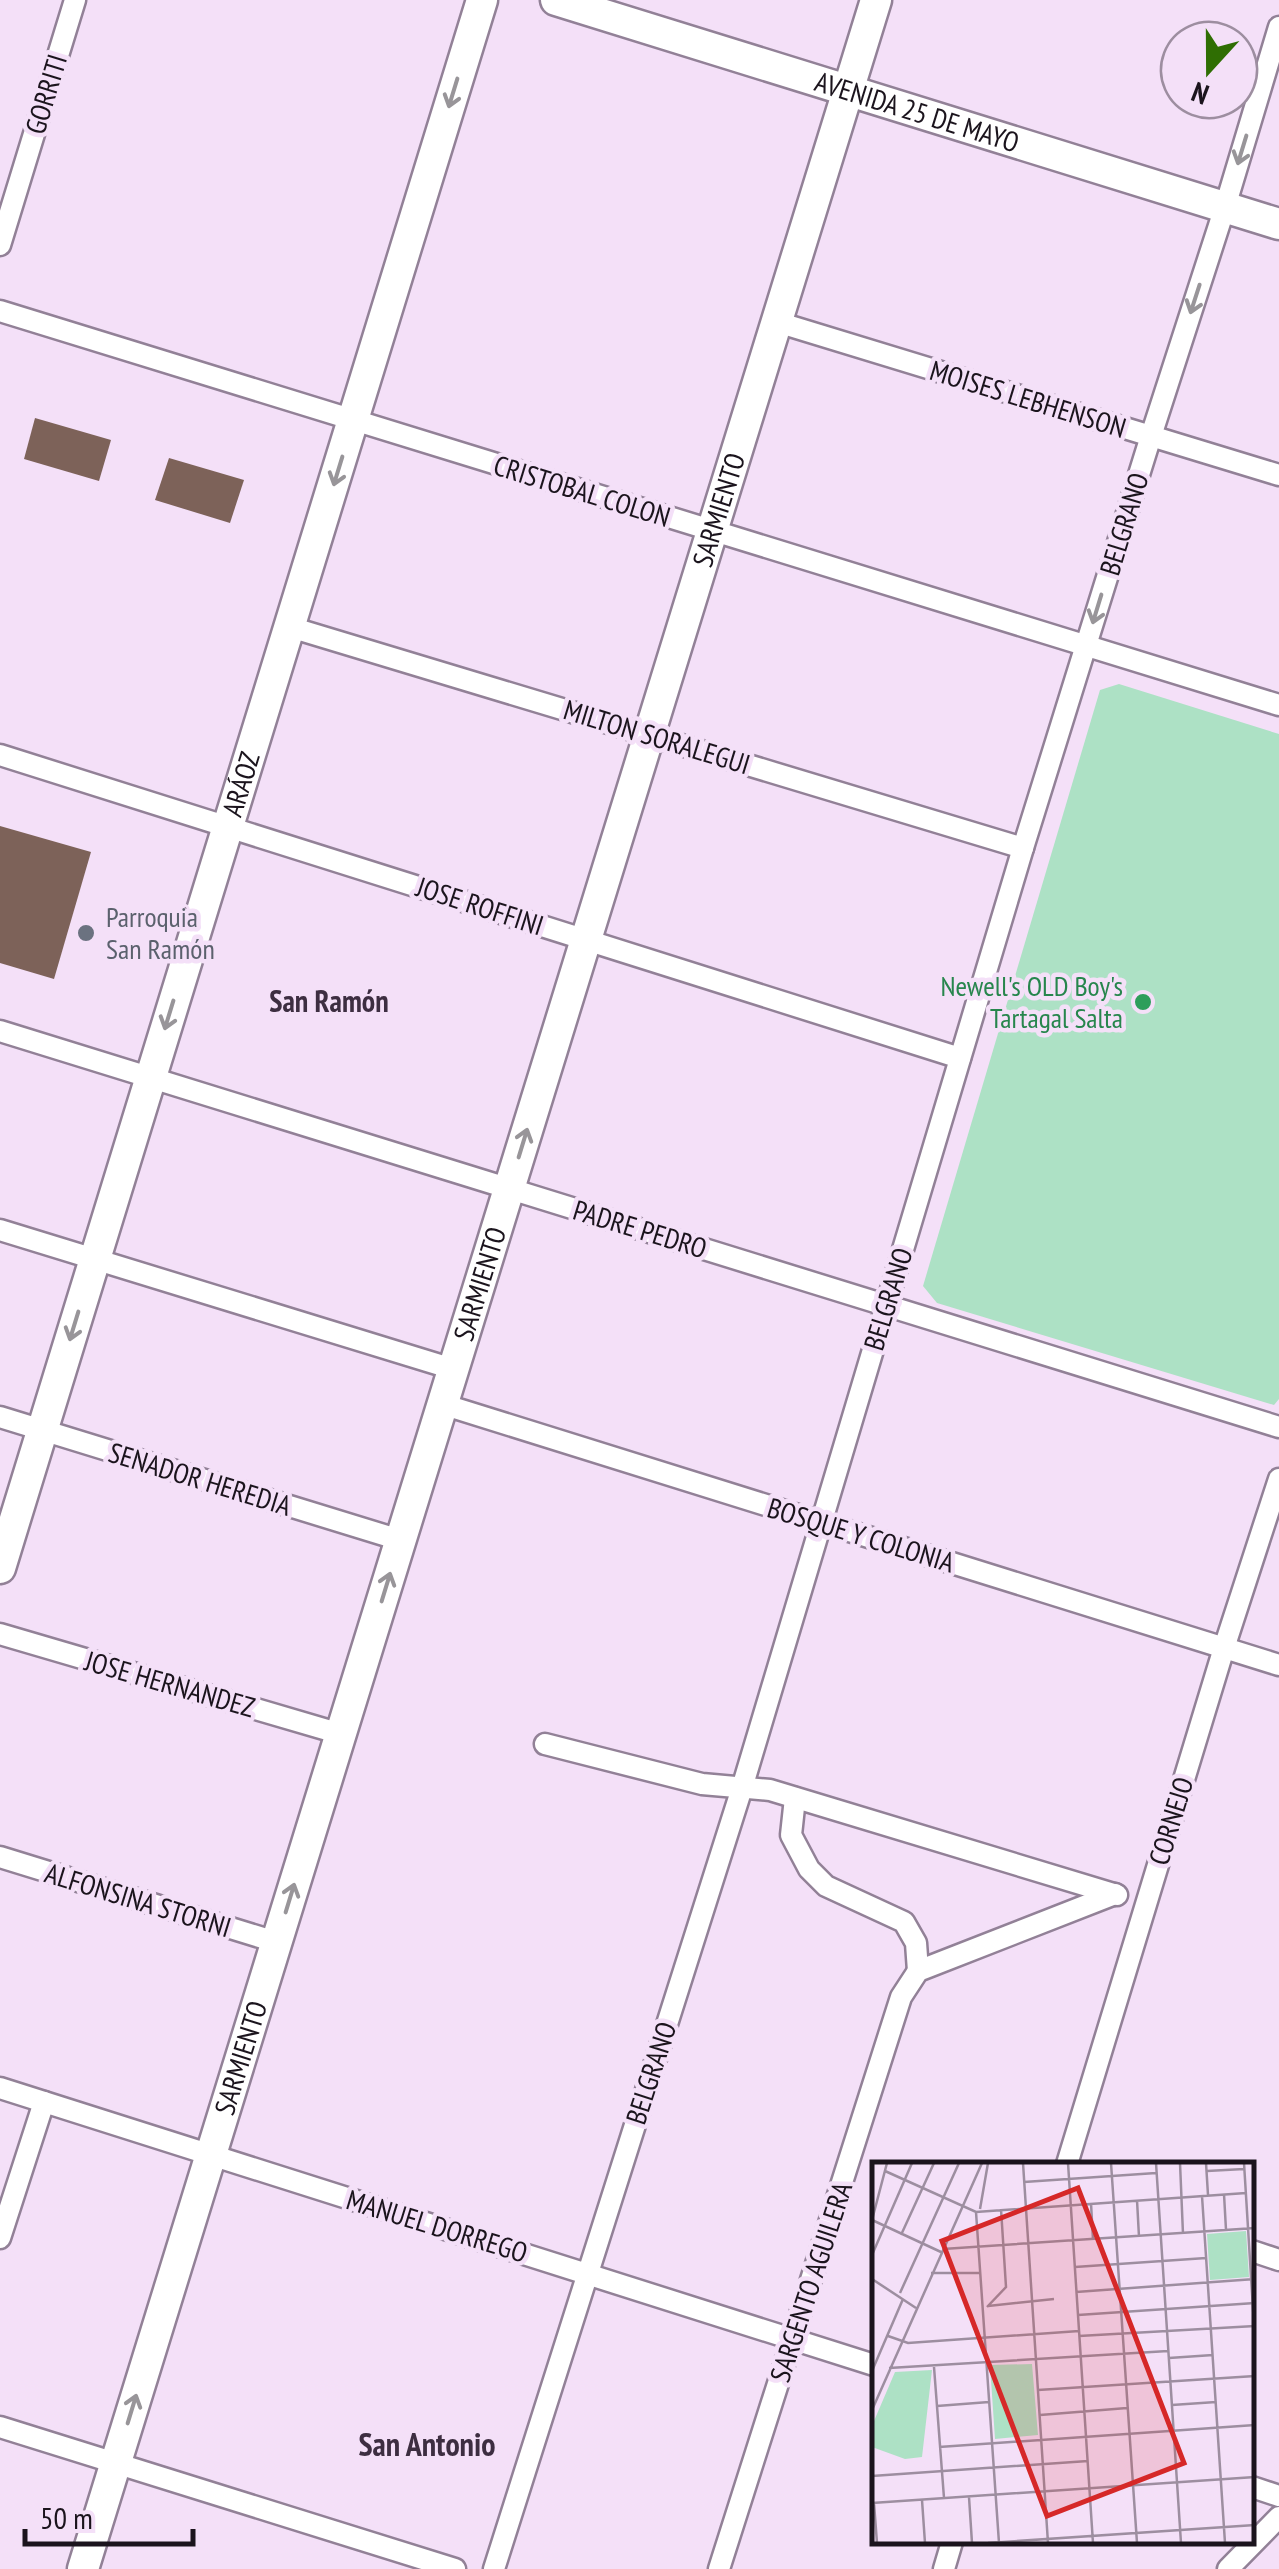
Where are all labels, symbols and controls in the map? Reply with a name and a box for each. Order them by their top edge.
north arrow [1159,20,1259,120]
street label: GORRITI [16,49,75,138]
street label: AVENIDA 25 DE MAYO [811,62,1024,160]
text: N [1186,74,1214,114]
one-way arrow [443,77,461,108]
one-way arrow [1232,134,1250,166]
one-way arrow [1185,283,1203,315]
street label: MOISES LEBHENSON [926,351,1131,446]
street label: CRISTOBAL COLON [489,446,675,535]
street label: SARMIENTO [683,448,753,571]
one-way arrow [328,455,346,486]
street label: BELGRANO [1090,468,1157,580]
one-way arrow [1087,593,1105,625]
street label: MILTON SORALEGUI [559,691,755,782]
street label: ARÁOZ [213,747,268,821]
street label: JOSE ROFFINI [411,867,548,943]
place label: Parroquia San Ramón [106,898,215,967]
marker: Parroquia San Ramón [75,922,97,944]
place label: Newell's OLD Boy's Tartagal Salta [940,967,1123,1036]
district label: San Ramón [269,981,389,1020]
marker: Newell's OLD Boy's Tartagal Salta [1132,991,1154,1013]
one-way arrow [159,999,177,1031]
one-way arrow [515,1128,533,1159]
street label: PADRE PEDRO [569,1191,711,1266]
street label: SARMIENTO [444,1222,514,1345]
street label: BELGRANO [854,1243,921,1355]
one-way arrow [64,1310,82,1341]
street label: SENADOR HEREDIA [105,1433,296,1524]
street label: BOSQUE Y COLONIA [763,1489,960,1581]
one-way arrow [378,1572,396,1604]
street label: JOSE HERNANDEZ [80,1641,259,1725]
street label: CORNEJO [1140,1772,1201,1869]
street label: ALFONSINA STORNI [41,1854,236,1945]
one-way arrow [282,1883,300,1914]
street label: SARMIENTO [205,1996,275,2119]
street label: BELGRANO [617,2017,684,2129]
inset map [872,2162,1254,2544]
street label: SARGENTO AGUILERA [761,2177,860,2386]
street label: MANUEL DORREGO [342,2180,532,2271]
one-way arrow [124,2394,142,2425]
district label: San Antonio [359,2423,495,2465]
scale bar [25,2484,192,2546]
text: 50 m [40,2498,93,2537]

